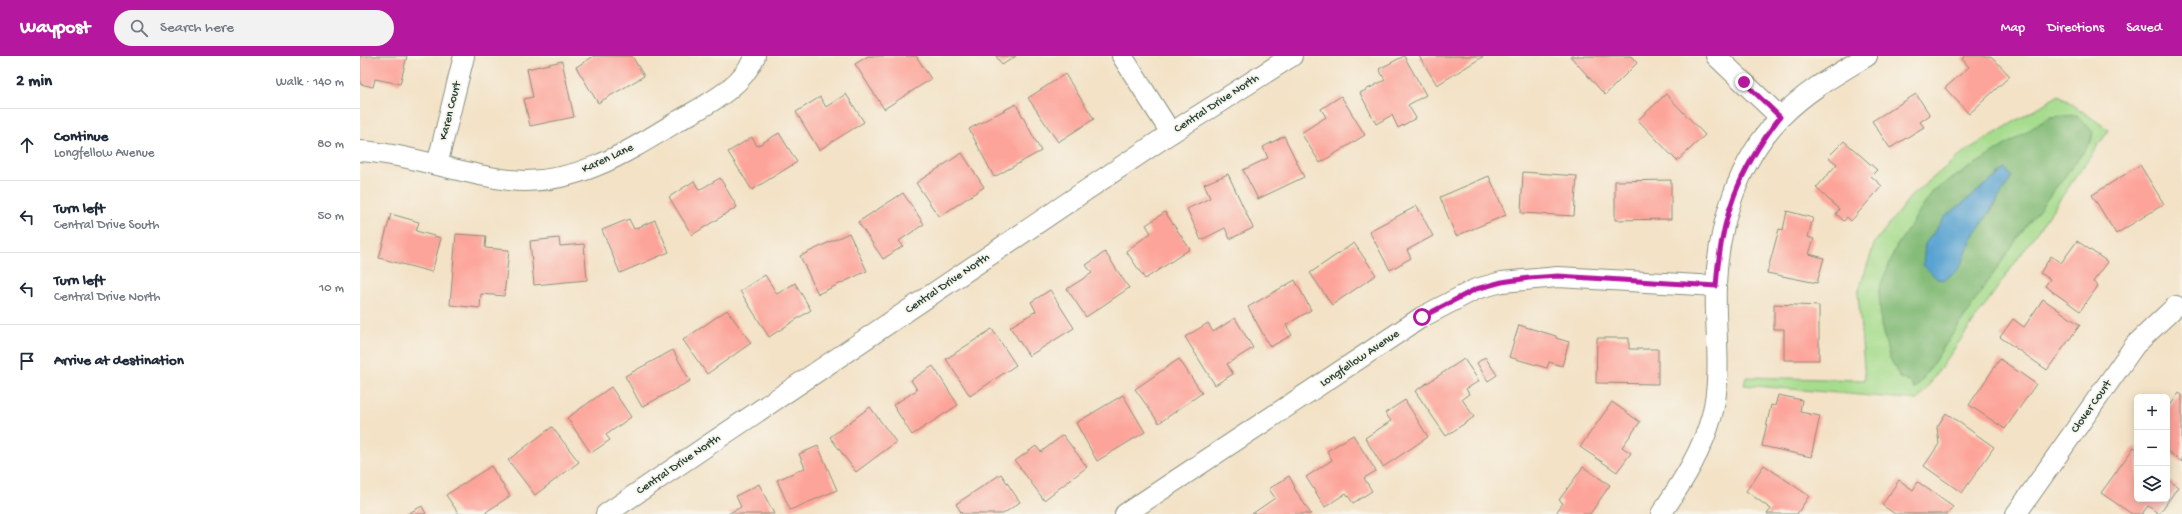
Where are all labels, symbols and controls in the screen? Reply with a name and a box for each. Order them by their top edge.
search box [114,10,394,46]
text: Waypost [20,17,90,40]
icon: search [128,17,150,39]
text: Search here [160,19,234,37]
text: Map [2001,20,2025,37]
text: Directions [2047,20,2104,37]
text: Saved [2126,20,2162,37]
street label: Central Drive North [1172,71,1263,137]
text: 2 min [16,72,52,92]
route end [1735,73,1753,91]
text: Walk · 140 m [276,75,344,90]
street label: Karen Court [437,79,465,142]
text: Continue [54,128,108,146]
icon: ahead [16,134,38,156]
text: 80 m [317,137,344,152]
street label: Karen Lane [580,141,637,177]
text: Longfellow Avenue [54,146,155,161]
text: Turn left [54,200,105,218]
icon: left [16,206,38,228]
text: 50 m [317,209,344,224]
text: Central Drive South [54,218,160,233]
street label: Central Drive North [903,250,993,317]
text: Turn left [54,272,105,290]
icon: left [16,278,38,300]
text: 10 m [319,281,344,296]
text: Central Drive North [54,290,161,305]
route start [1413,308,1431,326]
street label: Longfellow Avenue [1318,327,1403,391]
icon: arrive [16,350,38,372]
text: Arrive at destination [54,352,184,370]
street label: Clover Court [2069,377,2116,436]
map controls [2134,394,2170,502]
button: + [2134,394,2170,430]
button: − [2134,430,2170,466]
street label: Central Drive North [634,431,724,498]
button: layers [2134,466,2170,502]

